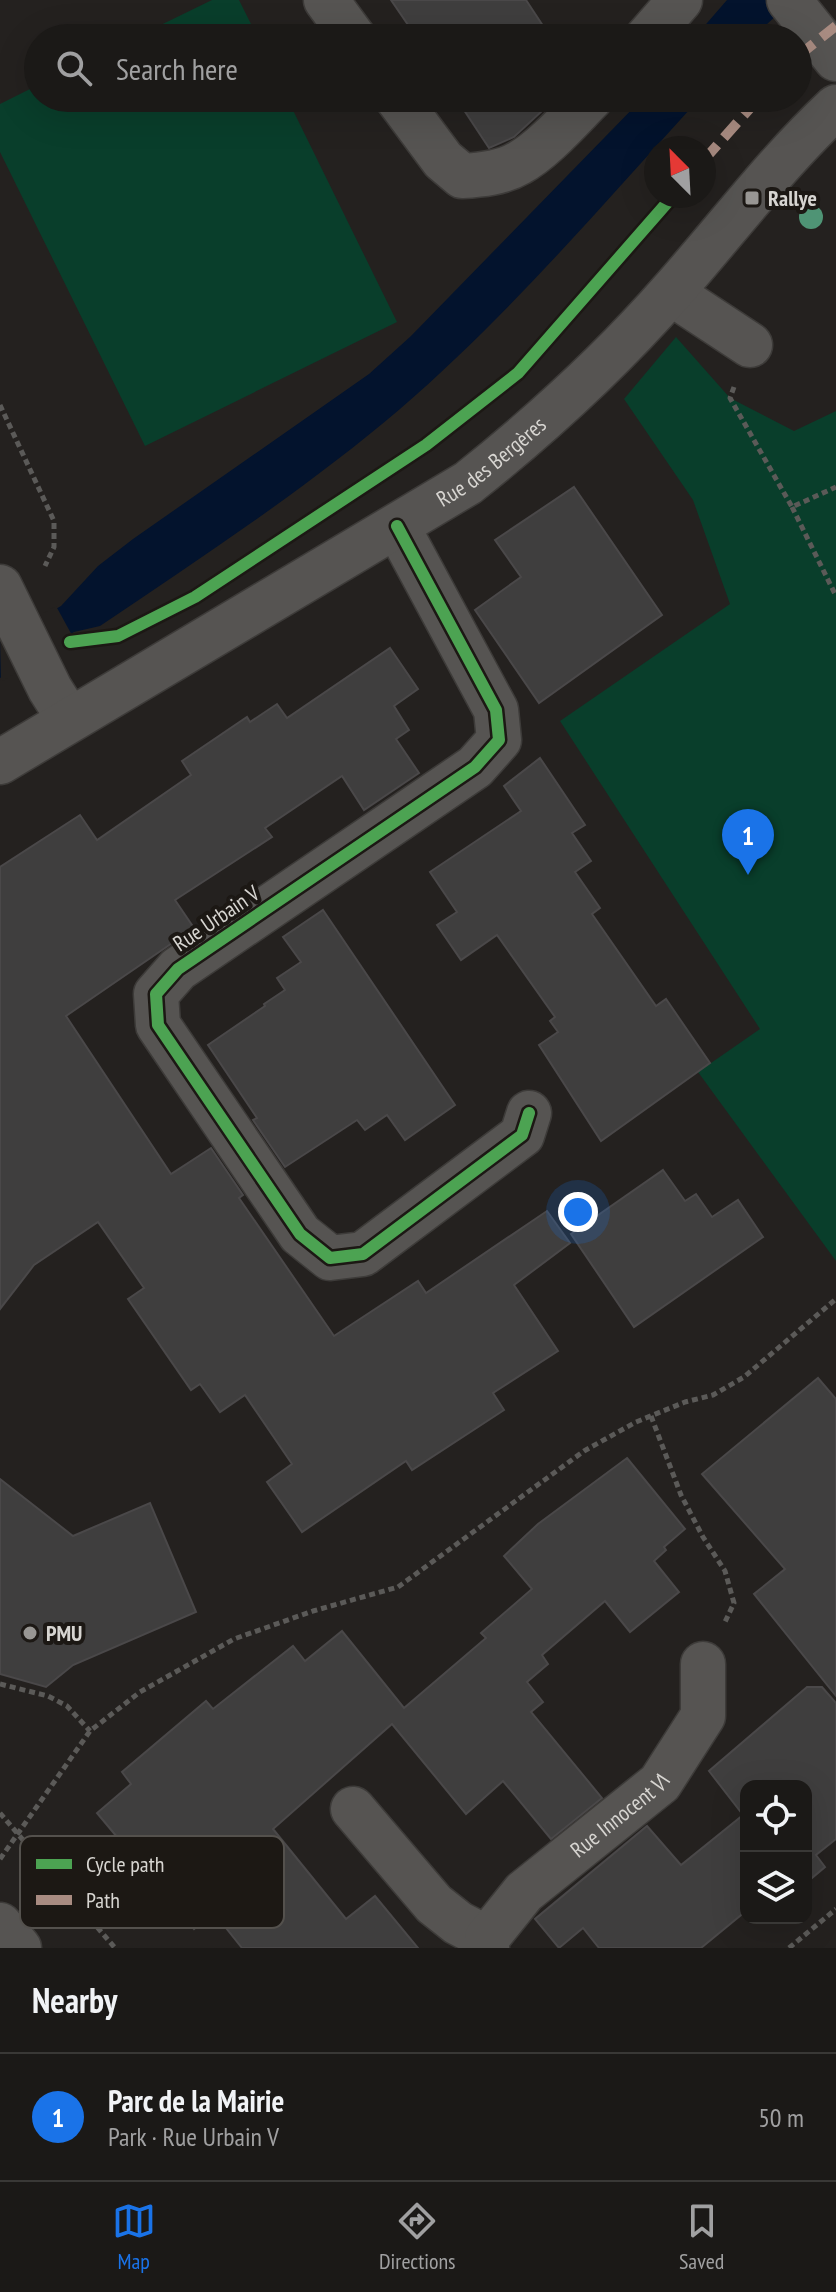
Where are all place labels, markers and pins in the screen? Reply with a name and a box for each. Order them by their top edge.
place label: Rallye [768,184,817,212]
marker: Rallye [743,189,761,207]
pin: 1 [722,809,774,875]
place label: PMU [46,1619,82,1647]
marker: PMU [21,1624,39,1642]

